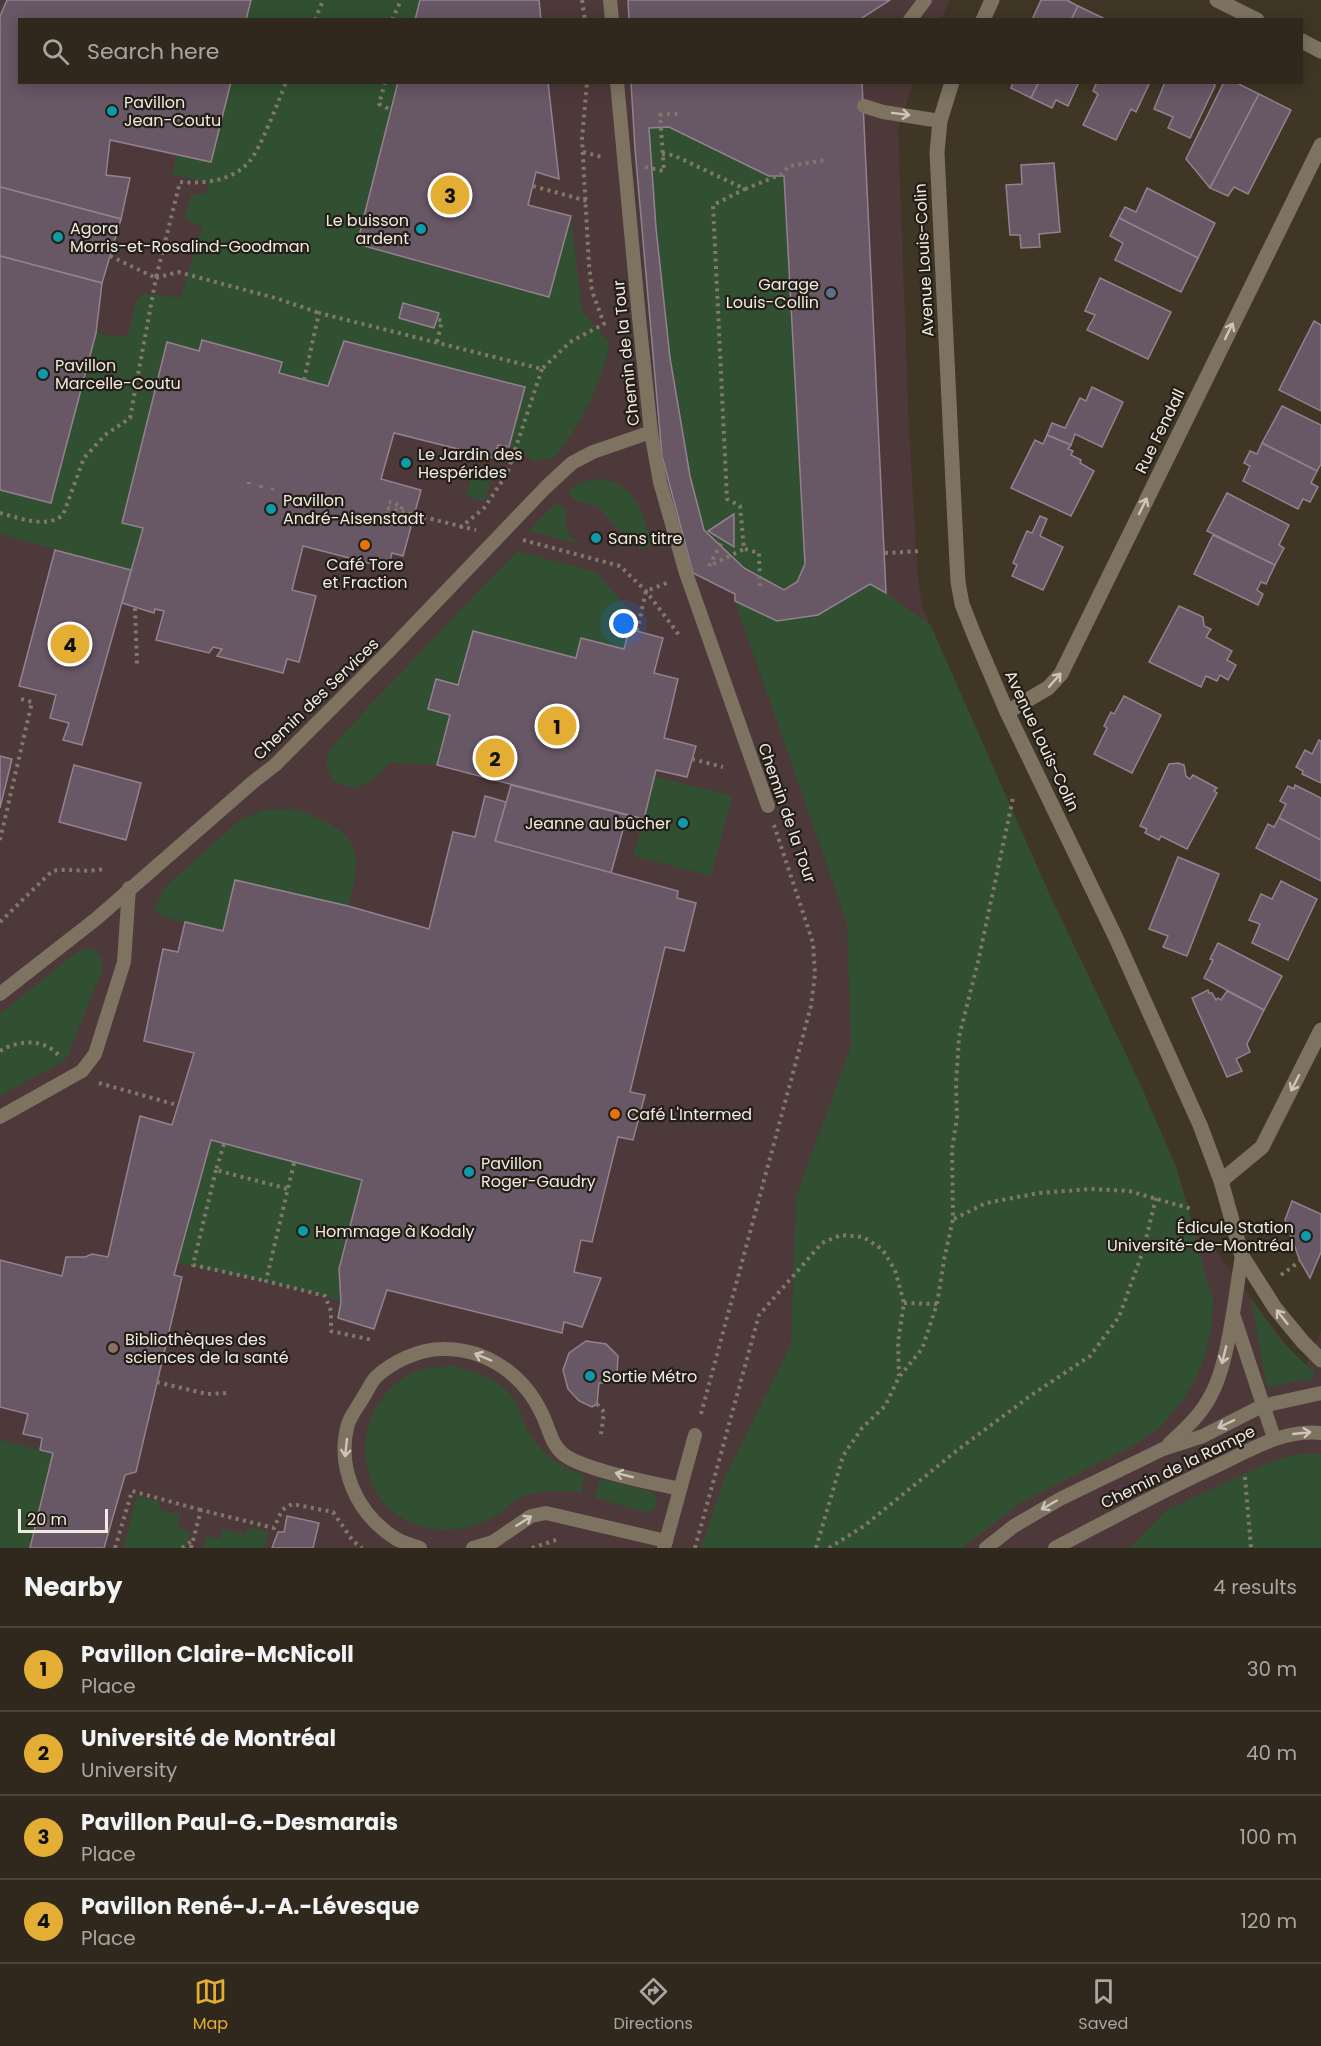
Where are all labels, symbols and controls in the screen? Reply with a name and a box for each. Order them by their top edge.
search box [18,18,1303,84]
icon: search [39,35,72,68]
text: Search here [87,36,220,67]
place label: Pavillon Jean-Coutu [124,91,221,132]
marker: Pavillon Jean-Coutu [105,104,119,118]
one-way arrow [891,109,911,120]
pin: 3 [430,172,470,218]
street label: Avenue Louis-Colin [908,183,940,337]
place label: Le buisson ardent [326,209,409,250]
place label: Agora Morris-et-Rosalind-Goodman [70,217,310,258]
marker: Le buisson ardent [414,222,428,236]
marker: Agora Morris-et-Rosalind-Goodman [51,230,65,244]
place label: Garage Louis-Collin [726,273,819,314]
street label: Chemin de la Tour [607,279,645,427]
marker: Garage Louis-Collin [824,286,838,300]
one-way arrow [1223,323,1235,340]
place label: Pavillon Marcelle-Coutu [55,354,181,395]
marker: Pavillon Marcelle-Coutu [36,367,50,381]
street label: Rue Fendall [1130,385,1190,477]
place label: Le Jardin des Hespérides [418,443,523,484]
marker: Le Jardin des Hespérides [399,456,413,470]
place label: Pavillon André-Aisenstadt [283,489,425,530]
one-way arrow [1137,498,1149,515]
marker: Pavillon André-Aisenstadt [264,502,278,516]
place label: Sans titre [608,527,683,550]
marker: Sans titre [589,531,603,545]
marker: Café Tore et Fraction [358,538,372,552]
place label: Café Tore et Fraction [323,553,407,594]
your location [609,609,638,638]
pin: 4 [50,622,90,666]
street label: Chemin des Services [248,633,384,765]
street label: Avenue Louis-Colin [999,667,1085,815]
one-way arrow [1048,673,1062,688]
pin: 1 [538,704,576,748]
pin: 2 [476,736,514,780]
street label: Chemin de la Tour [752,740,822,886]
place label: Jeanne au bûcher [525,812,671,835]
marker: Jeanne au bûcher [676,816,690,830]
one-way arrow [1288,1073,1300,1091]
place label: Café L'Intermed [627,1103,752,1126]
marker: Café L'Intermed [608,1107,622,1121]
place label: Pavillon Roger-Gaudry [481,1152,596,1193]
marker: Pavillon Roger-Gaudry [462,1165,476,1179]
place label: Édicule Station Université-de-Montréal [1107,1216,1294,1257]
place label: Hommage à Kodaly [315,1220,475,1243]
marker: Hommage à Kodaly [296,1224,310,1238]
marker: Édicule Station Université-de-Montréal [1299,1229,1313,1243]
one-way arrow [1276,1309,1289,1325]
place label: Bibliothèques des sciences de la santé [125,1328,289,1369]
marker: Bibliothèques des sciences de la santé [106,1341,120,1355]
one-way arrow [1217,1345,1229,1364]
one-way arrow [475,1351,493,1362]
place label: Sortie Métro [602,1365,697,1388]
marker: Sortie Métro [583,1369,597,1383]
one-way arrow [1218,1419,1236,1430]
street label: Chemin de la Rampe [1097,1420,1259,1514]
one-way arrow [1292,1427,1312,1438]
one-way arrow [340,1438,351,1458]
one-way arrow [614,1469,633,1481]
one-way arrow [1041,1500,1058,1512]
scale bar [18,1506,108,1534]
text: 20 m [27,1508,67,1531]
one-way arrow [515,1515,532,1527]
text: Nearby [24,1569,122,1605]
text: 4 results [1213,1573,1297,1601]
text: Pavillon Claire-McNicoll [81,1639,354,1670]
text: 1 [40,1655,47,1683]
text: 30 m [1247,1655,1297,1683]
text: Place [81,1672,136,1700]
text: Université de Montréal [81,1723,336,1754]
text: 2 [38,1739,49,1767]
text: 40 m [1246,1739,1297,1767]
text: University [81,1756,177,1784]
text: Pavillon Paul-G.-Desmarais [81,1807,398,1838]
text: 3 [37,1823,50,1851]
text: 100 m [1240,1823,1297,1851]
text: Place [81,1840,136,1868]
text: Pavillon René-J.-A.-Lévesque [81,1891,419,1922]
text: 4 [37,1907,50,1935]
text: 120 m [1241,1907,1297,1935]
text: Place [81,1924,136,1952]
tab: Map [193,1975,228,2036]
tab: Directions [614,1975,693,2036]
tab: Saved [1078,1975,1128,2036]

